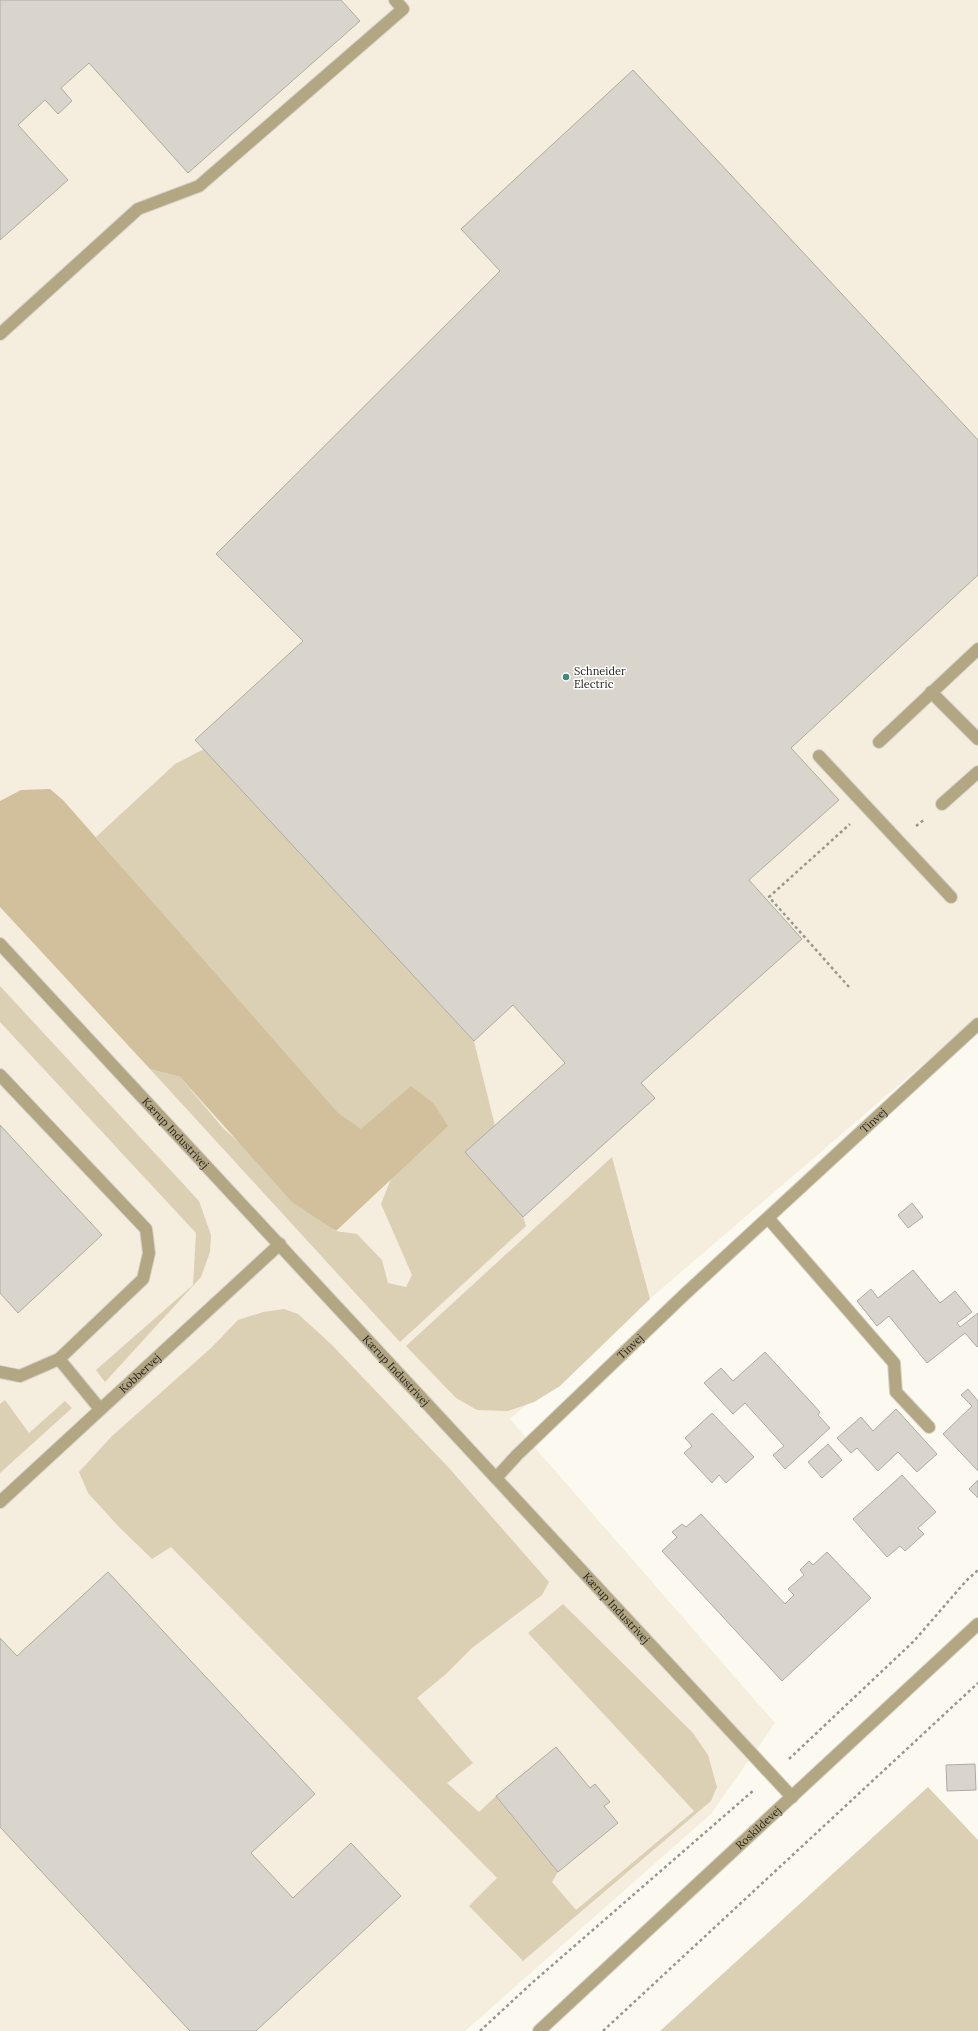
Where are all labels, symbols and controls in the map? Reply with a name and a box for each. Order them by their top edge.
place label: Schneider Electric [574,664,626,691]
marker: Schneider Electric [561,672,571,682]
street label: Kærup Industrivej [139,1095,212,1172]
street label: Tinvej [857,1105,890,1136]
street label: Tinvej [614,1331,646,1362]
street label: Kærup Industrivej [360,1332,432,1409]
street label: Kobbervej [116,1350,164,1396]
street label: Kærup Industrivej [580,1569,653,1646]
street label: Roskildevej [733,1803,784,1852]

